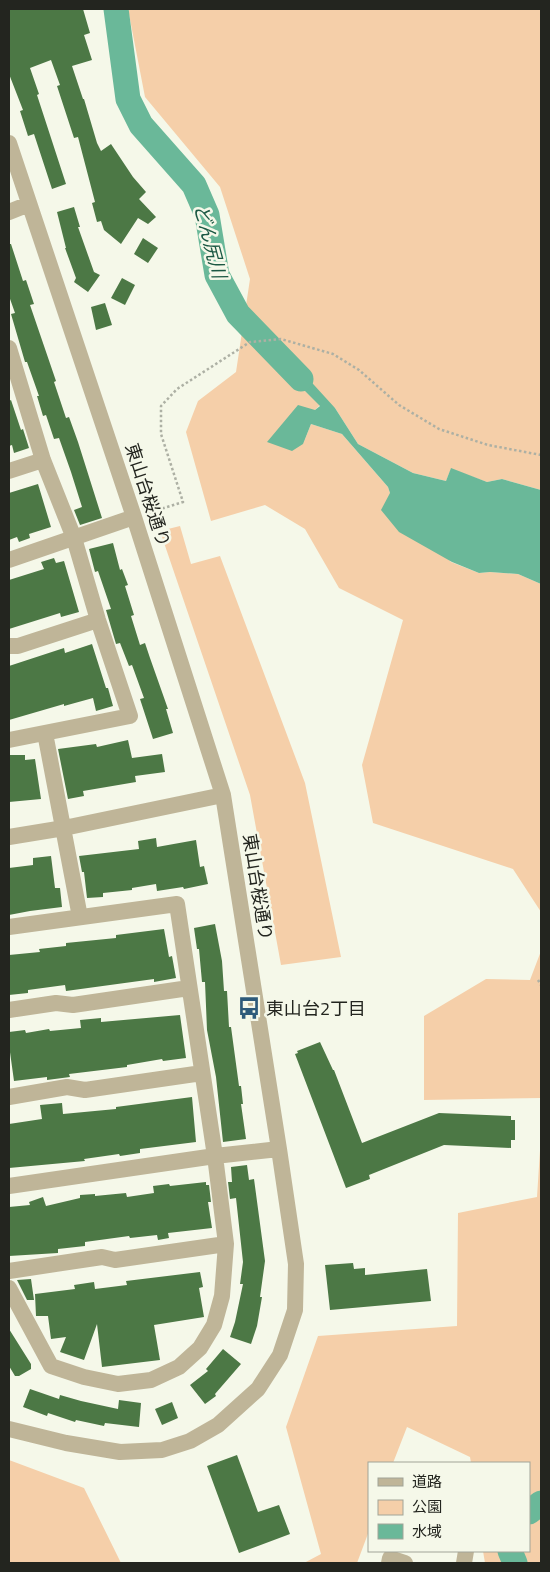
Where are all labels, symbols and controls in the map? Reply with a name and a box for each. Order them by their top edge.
water label: どん尻川 [187,201,235,283]
street label: 東山台桜通り [118,439,178,551]
street label: 東山台桜通り [236,832,280,942]
bus stop icon: 東山台2丁目 [236,995,262,1021]
place label: 東山台2丁目 [266,995,366,1022]
legend [368,1462,530,1552]
text: 道路 [412,1470,442,1493]
text: 公園 [412,1495,442,1518]
text: 水域 [412,1520,442,1543]

